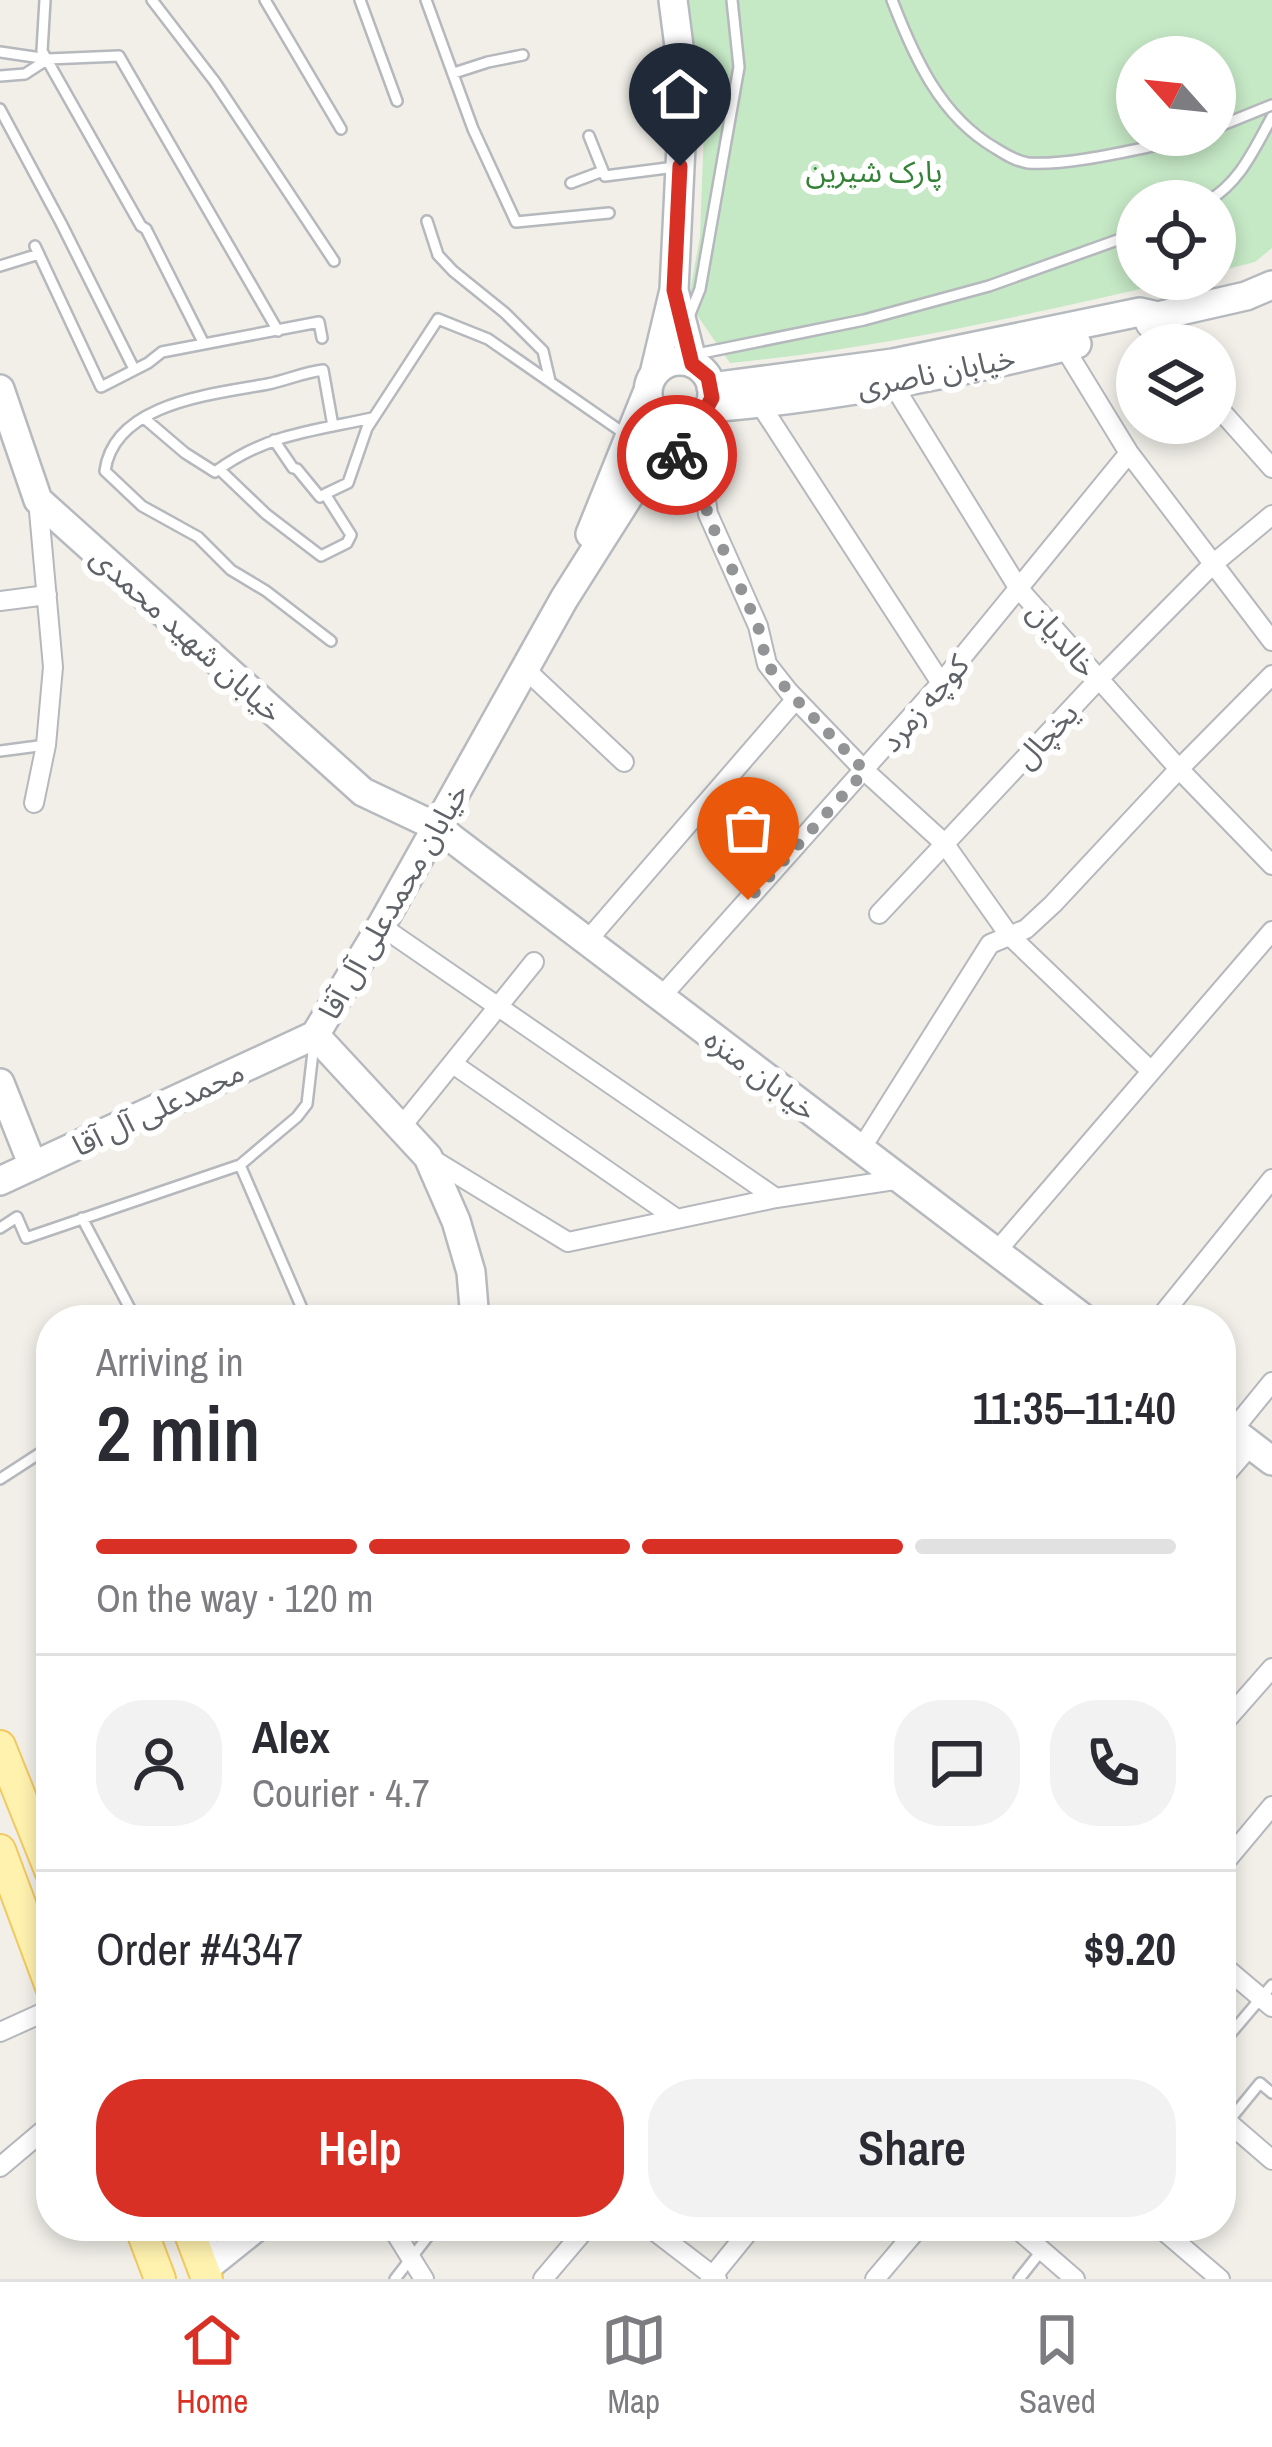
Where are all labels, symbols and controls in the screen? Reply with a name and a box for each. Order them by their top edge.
north arrow [1116,36,1236,156]
map controls [1116,36,1236,444]
pin [629,43,731,166]
icon: home [647,61,713,127]
park label: پارک شیرین [805,151,943,191]
button: locate [1116,180,1236,300]
button: layers [1116,324,1236,444]
street label: خیابان ناصری [853,337,1019,407]
courier [617,395,737,515]
icon: bike [644,422,710,488]
street label: خیابان شهید محمدی [82,537,292,731]
street label: خالدیان [1019,593,1107,685]
street label: کوچه زمرد [871,645,978,760]
street label: یخچال [1005,693,1087,777]
street label: خیابان محمدعلی آل آقا [309,775,477,1027]
pin [697,777,799,900]
icon: bag [715,795,781,861]
street label: خیابان منزه [697,1019,825,1129]
street label: محمدعلی آل آقا [66,1051,250,1165]
text: Arriving in [96,1336,244,1388]
text: 11:35–11:40 [973,1377,1176,1438]
text: 2 min [96,1380,261,1485]
text: On the way · 120 m [96,1572,373,1624]
button: person [96,1700,222,1826]
button: chat [894,1700,1020,1826]
button: phone [1050,1700,1176,1826]
text: Alex [252,1706,330,1767]
text: Courier · 4.7 [252,1767,430,1819]
text: Order #4347 [96,1918,303,1979]
text: $9.20 [1084,1918,1176,1979]
button: Help [96,2079,624,2217]
button: Share [648,2079,1176,2217]
tab: Home [176,2307,248,2423]
tab: Map [601,2307,667,2423]
tab: Saved [1019,2307,1096,2423]

